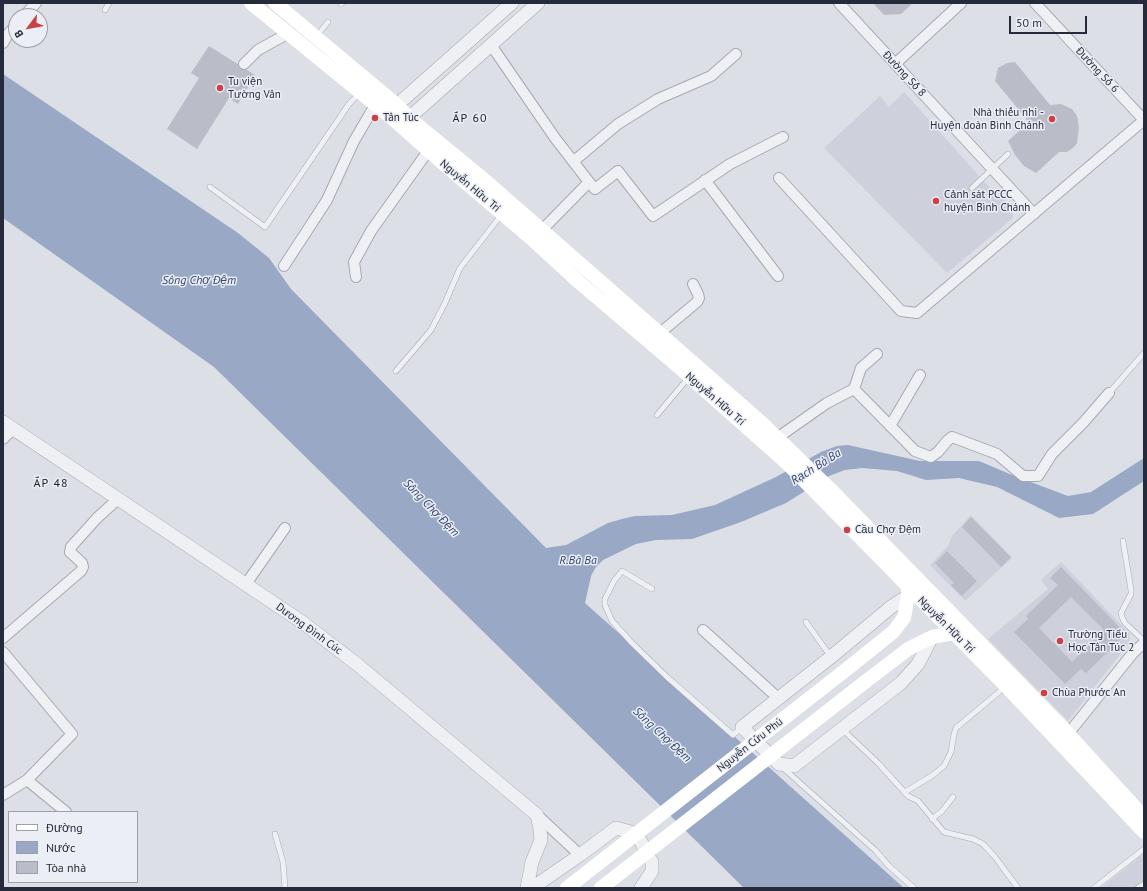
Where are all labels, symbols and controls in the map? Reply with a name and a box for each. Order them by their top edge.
north arrow [8,8,48,48]
scale bar [1011,8,1089,34]
text: 50 m [1016,15,1042,30]
text: B [11,27,26,40]
street label: Đường Số 6 [1073,45,1121,95]
street label: Đường Số 8 [880,49,928,99]
place label: Tu viện Tường Vân [228,75,281,101]
marker: Tu viện Tường Vân [215,83,225,93]
place label: Nhà thiếu nhi - Huyện đoàn Bình Chánh [930,106,1044,132]
place label: Tân Túc [383,111,419,125]
district label: ẤP 60 [452,112,488,126]
marker: Tân Túc [370,113,380,123]
marker: Nhà thiếu nhi - Huyện đoàn Bình Chánh [1047,114,1057,124]
street label: Nguyễn Hữu Trí [437,157,503,215]
place label: Cảnh sát PCCC huyện Bình Chánh [944,188,1030,214]
marker: Cảnh sát PCCC huyện Bình Chánh [931,196,941,206]
water label: Sông Chợ Đệm [162,274,236,288]
street label: Nguyễn Hữu Trí [682,370,748,428]
water label: Rạch Bà Ba [788,446,844,488]
water label: Sông Chợ Đệm [400,476,462,540]
district label: ẤP 48 [33,477,69,491]
place label: Cầu Chợ Đệm [855,523,921,537]
marker: Cầu Chợ Đệm [842,525,852,535]
water label: R.Bà Ba [559,554,597,568]
street label: Nguyễn Hữu Trí [915,594,977,656]
street label: Dương Đình Cúc [273,600,345,658]
place label: Trường Tiểu Học Tân Túc 2 [1068,628,1134,654]
marker: Trường Tiểu Học Tân Túc 2 [1055,636,1065,646]
place label: Chùa Phước An [1052,686,1126,700]
marker: Chùa Phước An [1039,688,1049,698]
water label: Sông Chợ Đệm [630,704,694,766]
street label: Nguyễn Cửu Phú [714,715,786,775]
legend [8,811,138,883]
text: Đường [46,820,83,835]
text: Nước [46,840,75,855]
text: Tòa nhà [46,860,86,875]

